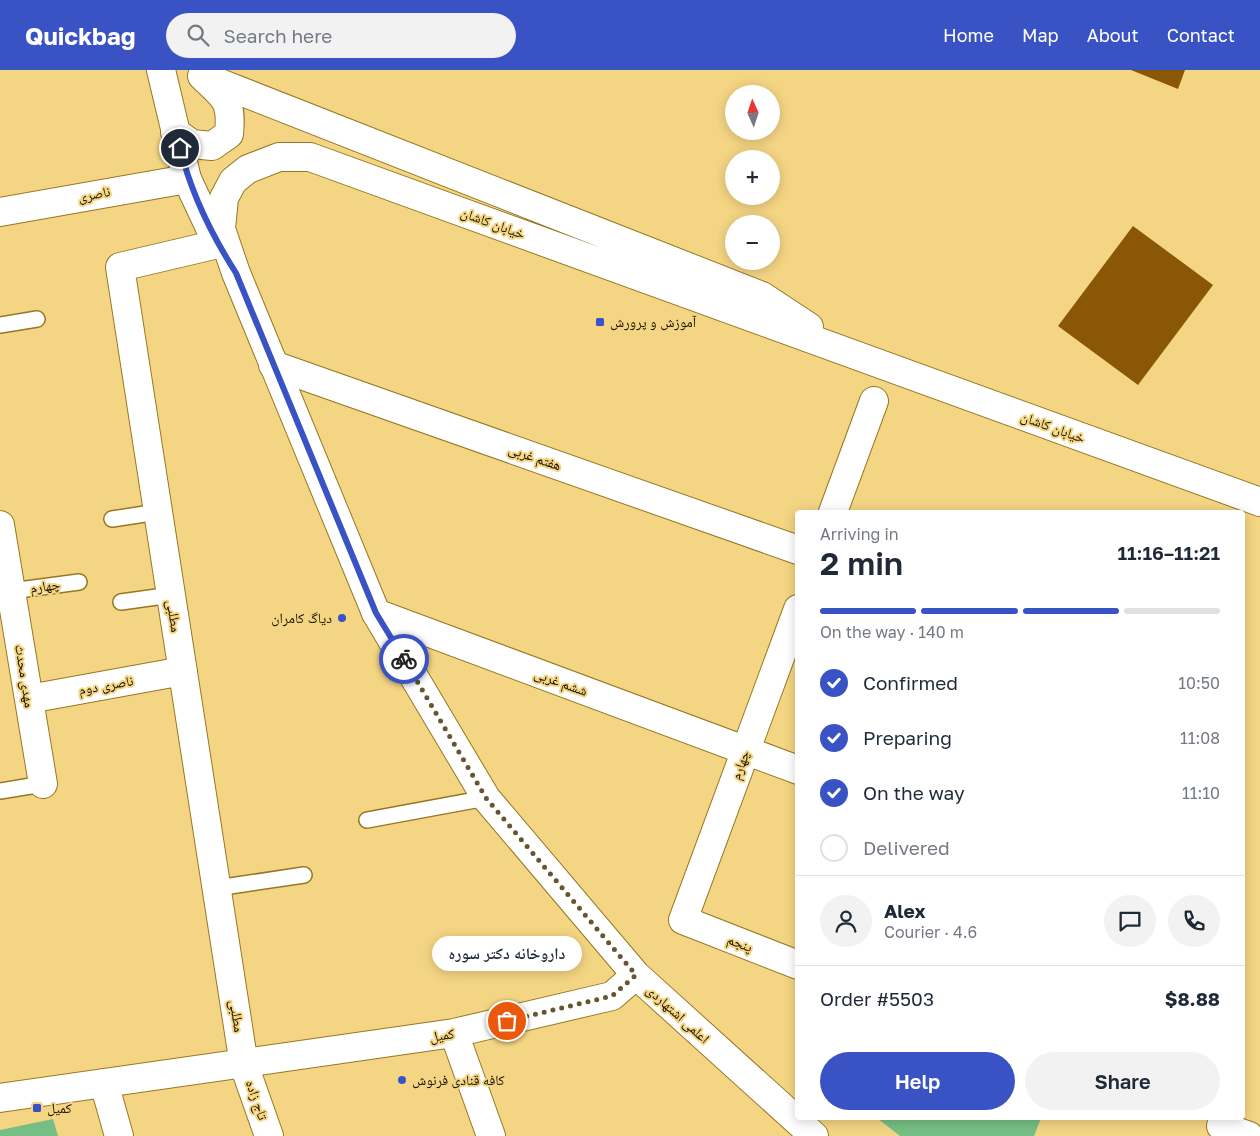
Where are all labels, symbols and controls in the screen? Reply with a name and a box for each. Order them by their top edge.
search box [166,13,516,58]
text: Quickbag [25,21,136,50]
icon: search [184,21,212,49]
text: Search here [224,24,332,47]
text: Home [943,24,994,46]
text: Map [1022,24,1059,46]
text: About [1087,24,1139,46]
text: Contact [1167,24,1235,46]
north arrow [725,85,780,140]
map controls [725,85,780,270]
pin [159,127,201,169]
icon: home [166,134,194,162]
button: + [725,150,780,205]
street label: ناصری [76,182,112,206]
street label: خیابان کاشان [458,203,528,243]
button: − [725,215,780,270]
place label: آموزش و پرورش [610,313,696,331]
marker: آموزش و پرورش [594,316,606,328]
street label: خیابان کاشان [1018,407,1088,447]
street label: هفتم غربی [506,440,564,475]
text: Arriving in [820,524,899,544]
text: 11:16–11:21 [1117,541,1220,564]
text: 2 min [820,544,903,582]
street label: چهارم [29,575,61,598]
street label: مطلبی [163,599,185,633]
place label: دیاگ کامران [271,609,332,627]
marker: دیاگ کامران [336,612,348,624]
text: On the way · 140 m [820,622,964,642]
courier [379,634,429,684]
street label: مهدی محدث [11,643,39,709]
icon: bike [390,645,418,673]
street label: ششم غربی [531,664,590,701]
icon: check [820,669,848,697]
street label: ناصری دوم [77,671,135,700]
text: Confirmed [863,671,958,694]
text: 10:50 [1178,673,1220,693]
icon: check [820,724,848,752]
text: Preparing [863,726,952,749]
text: 11:08 [1180,728,1220,748]
street label: چهارم [726,748,755,783]
icon: check [820,779,848,807]
text: On the way [863,781,965,804]
text: 11:10 [1182,783,1220,803]
text: Delivered [863,836,950,859]
button: person [820,895,872,947]
button: chat [1104,895,1156,947]
button: phone [1168,895,1220,947]
text: Alex [884,899,925,922]
text: Courier · 4.6 [884,922,977,942]
street label: پنجم [724,930,755,957]
callout: داروخانه دکتر سوره [432,936,582,971]
text: داروخانه دکتر سوره [449,943,565,963]
street label: اعلمی اشتهاردی [643,981,713,1047]
text: Order #5503 [820,987,934,1010]
text: $8.88 [1165,987,1220,1010]
street label: مطلبی [226,999,248,1033]
pin [486,1000,528,1042]
icon: bag [493,1007,521,1035]
street label: کمیل [428,1024,456,1046]
button: Help [820,1052,1015,1110]
button: Share [1025,1052,1220,1110]
place label: کافه قنادی فرنوش [412,1071,505,1089]
marker: کافه قنادی فرنوش [396,1074,408,1086]
street label: تاج زاده [241,1078,272,1123]
place label: کمیل [47,1099,72,1117]
marker: کمیل [31,1102,43,1114]

